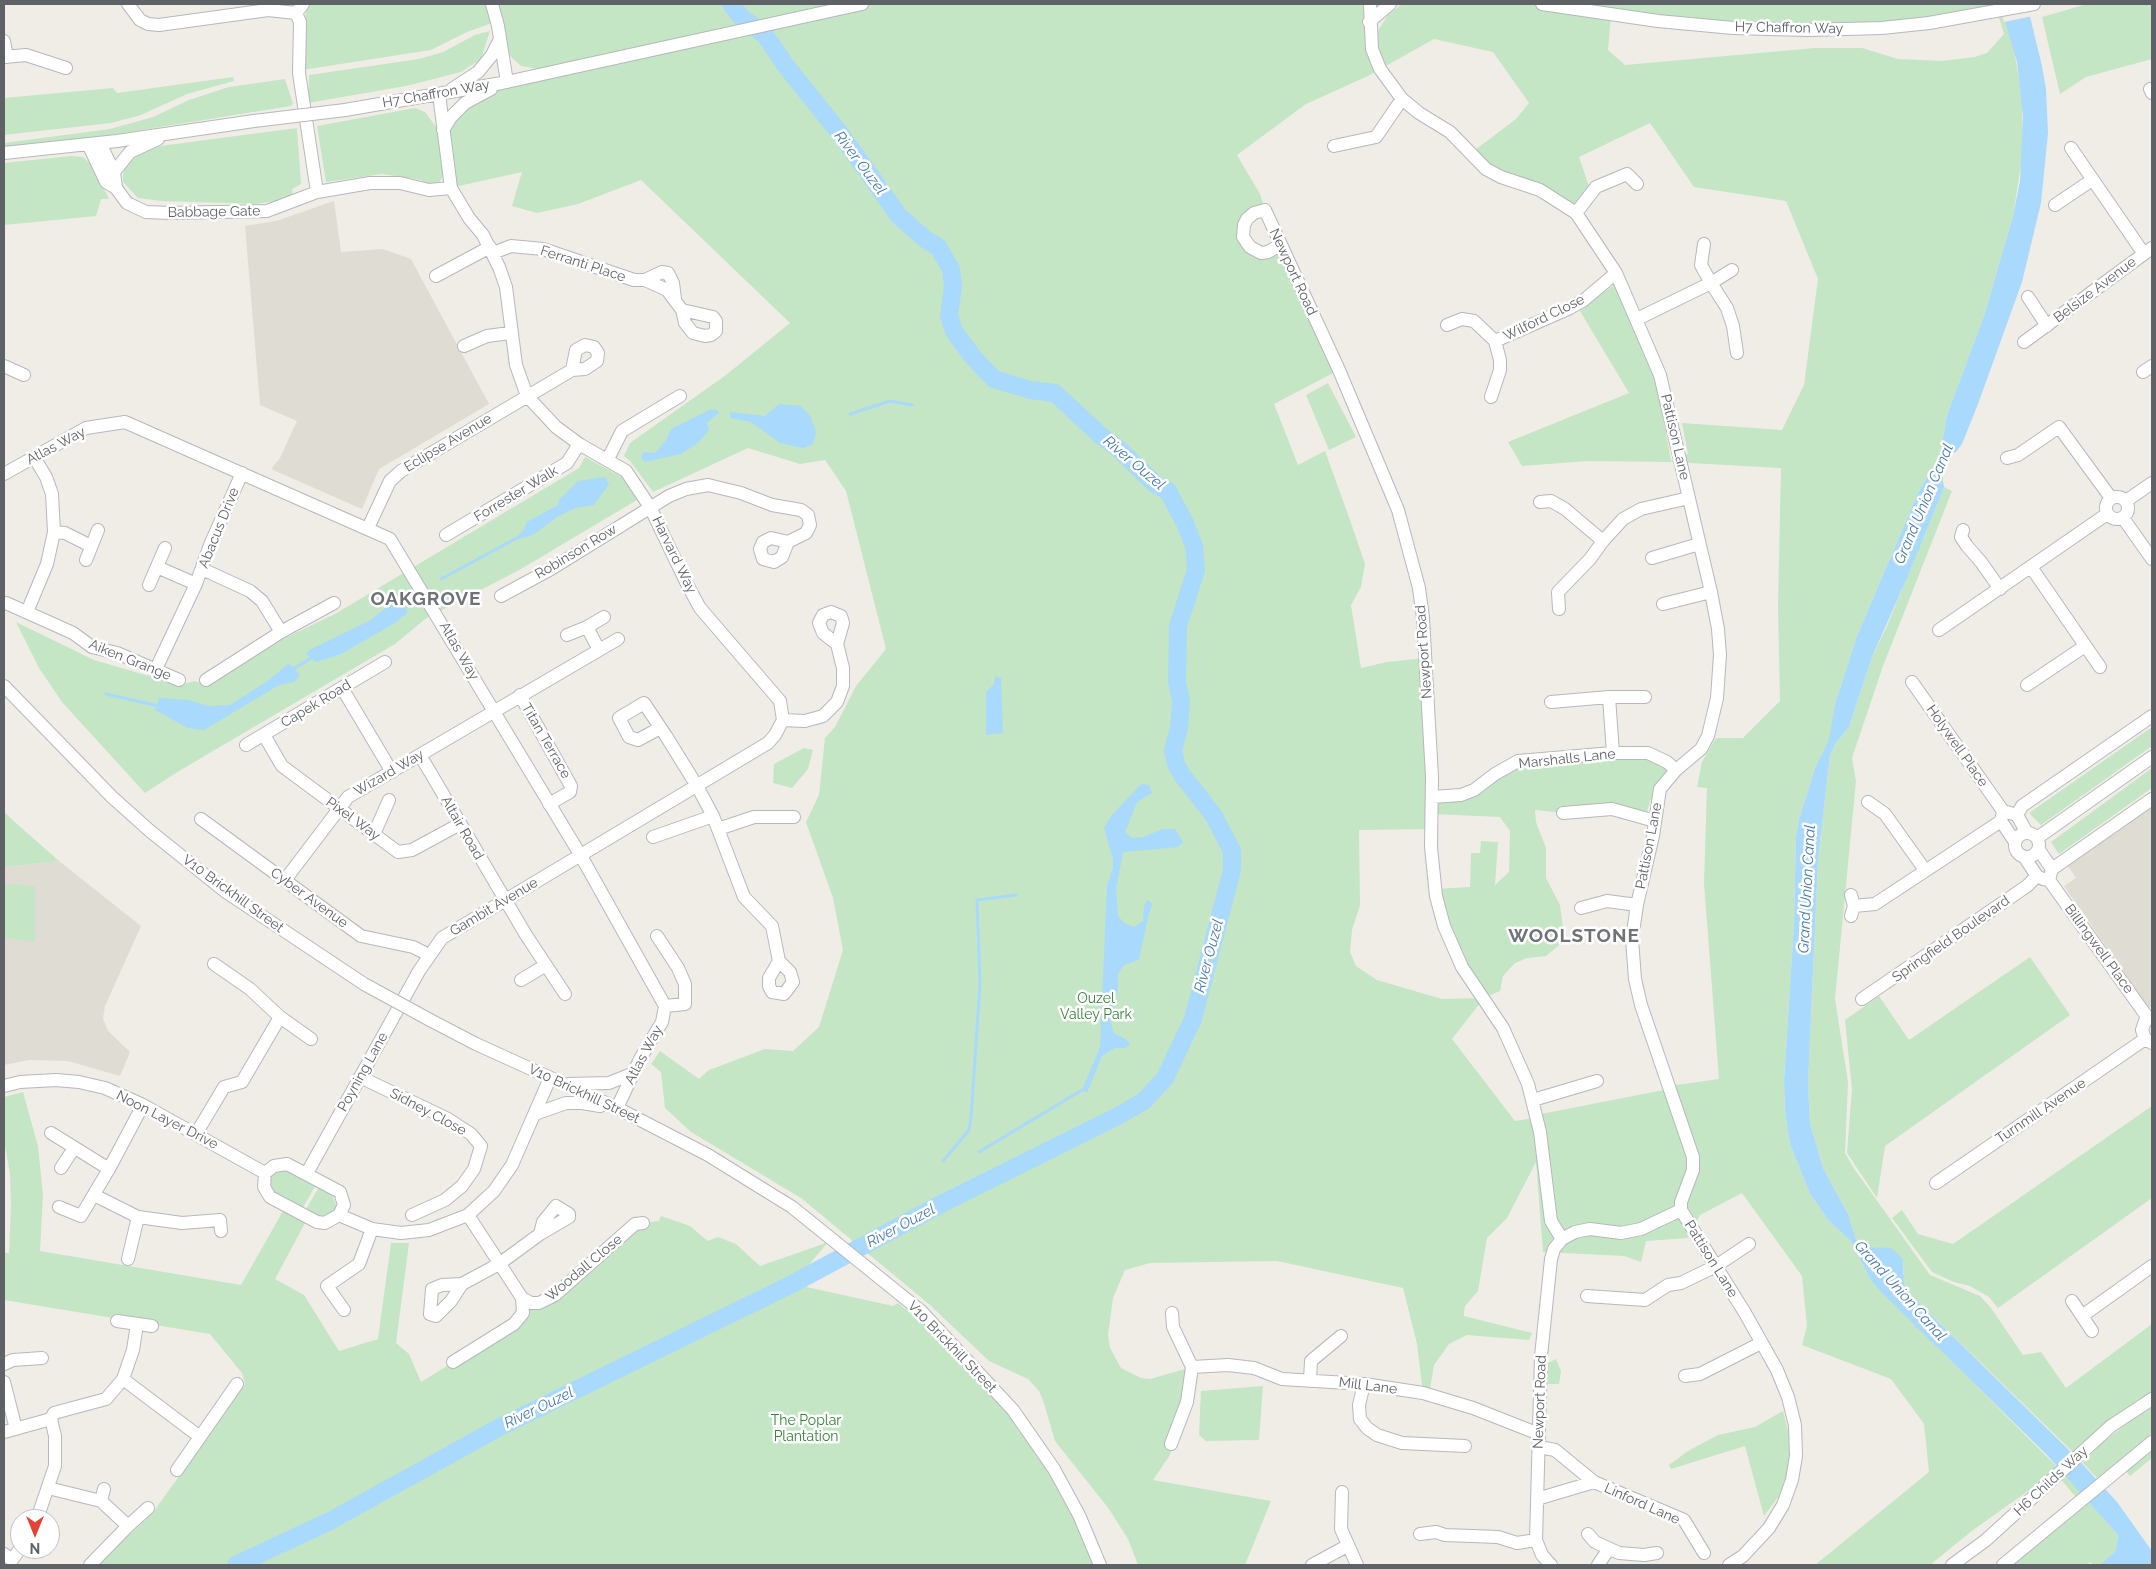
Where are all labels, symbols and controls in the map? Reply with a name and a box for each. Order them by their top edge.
street label: H7 Chaffron Way [1735,19,1843,37]
street label: H7 Chaffron Way [381,76,491,112]
water label: River Ouzel [830,128,890,198]
street label: Babbage Gate [168,203,260,221]
street label: Newport Road [1266,226,1320,318]
street label: Ferranti Place [538,242,628,286]
street label: Belsize Avenue [2050,254,2140,326]
street label: Wilford Close [1501,291,1587,345]
street label: Pattison Lane [1657,392,1693,482]
street label: Eclipse Avenue [401,410,495,476]
street label: Atlas Way [24,423,88,469]
water label: River Ouzel [1100,432,1168,494]
water label: Grand Union Canal [1891,441,1957,567]
street label: Forrester Walk [471,462,561,526]
street label: Abacus Drive [195,485,243,571]
street label: Harvard Way [648,514,700,596]
street label: Robinson Row [532,521,620,583]
district label: OAKGROVE [370,588,482,610]
street label: Newport Road [1412,605,1436,699]
street label: Atlas Way [436,619,482,683]
street label: Aiken Grange [86,636,174,684]
street label: Capek Road [278,677,354,731]
street label: Titan Terrace [518,700,574,782]
street label: Holywell Place [1923,702,1991,790]
street label: Wizard Way [351,746,427,800]
street label: Marshalls Lane [1518,746,1616,772]
street label: Altair Road [437,793,487,863]
street label: Pixel Way [323,794,383,844]
street label: Pattison Lane [1632,801,1666,891]
water label: Grand Union Canal [1795,824,1819,954]
street label: V10 Brickhill Street [179,852,287,936]
street label: Cyber Avenue [267,864,351,932]
street label: Gambit Avenue [447,874,541,940]
street label: Springfield Boulevard [1889,892,2013,986]
street label: Billingwell Place [2061,901,2137,997]
water label: River Ouzel [1191,918,1227,994]
district label: WOOLSTONE [1507,925,1641,947]
park label: Ouzel Valley Park [1060,991,1132,1024]
street label: Atlas Way [621,1023,667,1087]
street label: Poyning Lane [334,1029,392,1115]
street label: V10 Brickhill Street [526,1061,642,1127]
street label: Turnmill Avenue [1993,1075,2089,1147]
street label: Sidney Close [387,1085,469,1139]
street label: Noon Layer Drive [113,1087,221,1153]
water label: River Ouzel [864,1200,938,1252]
street label: Pattison Lane [1681,1217,1741,1301]
street label: Woodall Close [542,1231,626,1305]
water label: Grand Union Canal [1850,1237,1950,1345]
street label: V10 Brickhill Street [904,1298,1000,1396]
street label: Newport Road [1530,1355,1550,1449]
street label: Mill Lane [1338,1374,1398,1398]
water label: River Ouzel [501,1383,577,1433]
park label: The Poplar Plantation [771,1413,841,1445]
street label: H6 Childs Way [2011,1442,2091,1520]
street label: Linford Lane [1601,1480,1683,1528]
north arrow [10,1509,60,1559]
text: N [30,1540,40,1556]

